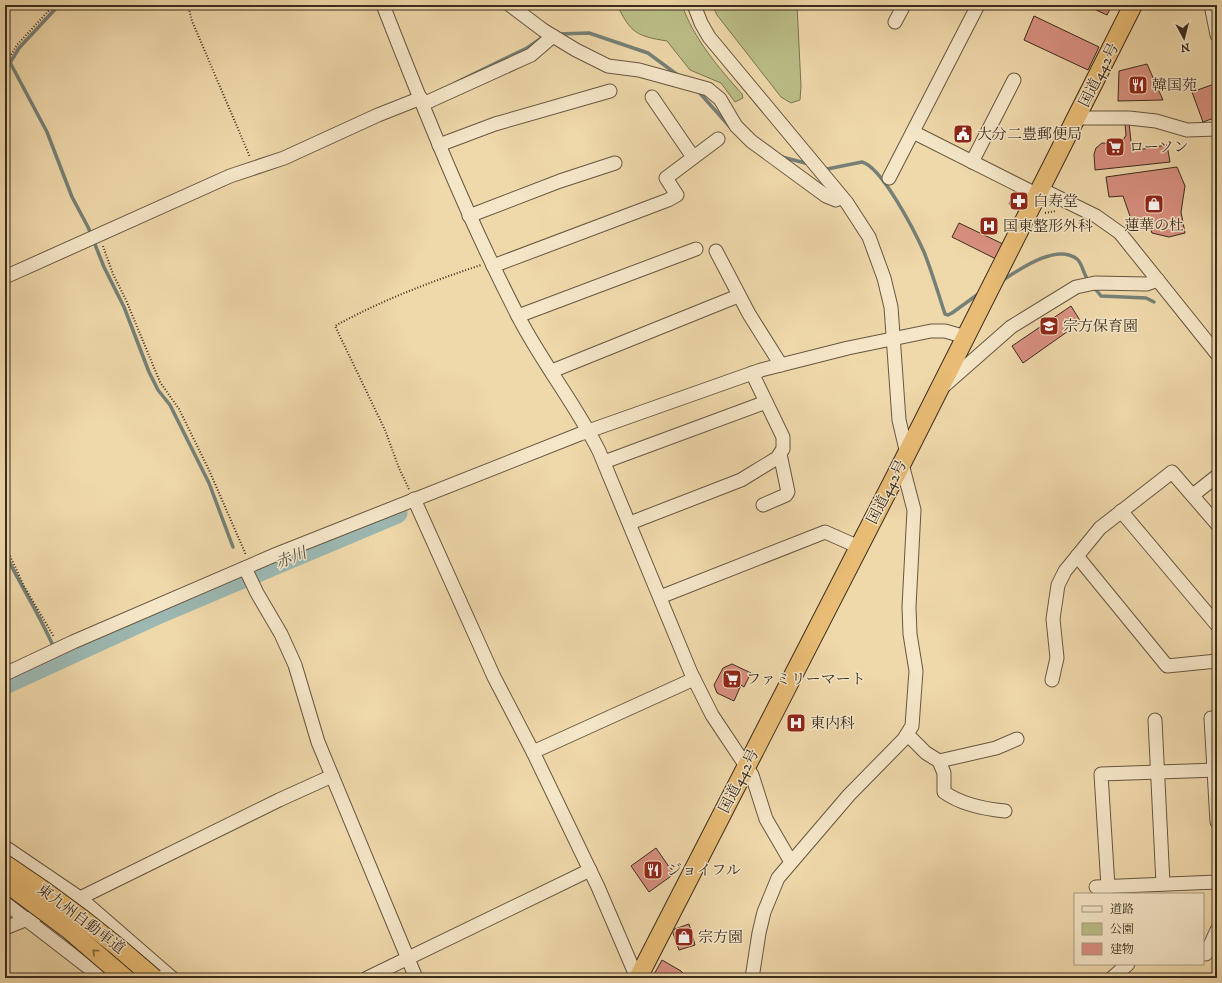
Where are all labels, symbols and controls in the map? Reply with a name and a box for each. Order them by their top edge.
north arrow [1164,18,1204,58]
text: N [1180,39,1190,54]
street label: 国道442号 [1075,40,1123,110]
restaurant icon: 韓国苑 [1127,74,1149,96]
place label: 韓国苑 [1152,76,1197,95]
public building icon: 大分二豊郵便局 [952,123,974,145]
place label: 大分二豊郵便局 [977,125,1082,144]
supermarket icon: ローソン [1104,136,1126,158]
place label: ローソン [1129,138,1188,157]
pharmacy icon: 白寿堂 [1008,190,1030,212]
place label: 白寿堂 [1033,192,1078,211]
shop icon: 蓮華の杜 [1143,193,1165,215]
hospital icon: 国東整形外科 [978,215,1000,237]
place label: 蓮華の杜 [1124,216,1184,235]
place label: 国東整形外科 [1003,217,1093,236]
school or university icon: 宗方保育園 [1038,315,1060,337]
place label: 宗方保育園 [1063,317,1138,336]
street label: 国道442号 [863,457,911,527]
water label: 赤川 [272,542,311,573]
supermarket icon: ファミリーマート [721,668,743,690]
place label: ファミリーマート [746,670,866,689]
hospital icon: 東内科 [785,712,807,734]
place label: 東内科 [810,714,855,733]
street label: 国道442号 [715,746,763,816]
restaurant icon: ジョイフル [642,859,664,881]
place label: ジョイフル [667,861,741,880]
street label: 東九州自動車道 [33,880,129,958]
legend [1074,893,1204,965]
text: 道路 [1110,902,1134,917]
text: 公園 [1110,922,1134,937]
shop icon: 宗方園 [673,926,695,948]
place label: 宗方園 [698,928,743,947]
text: 建物 [1110,942,1134,957]
one-way arrow [93,950,100,957]

